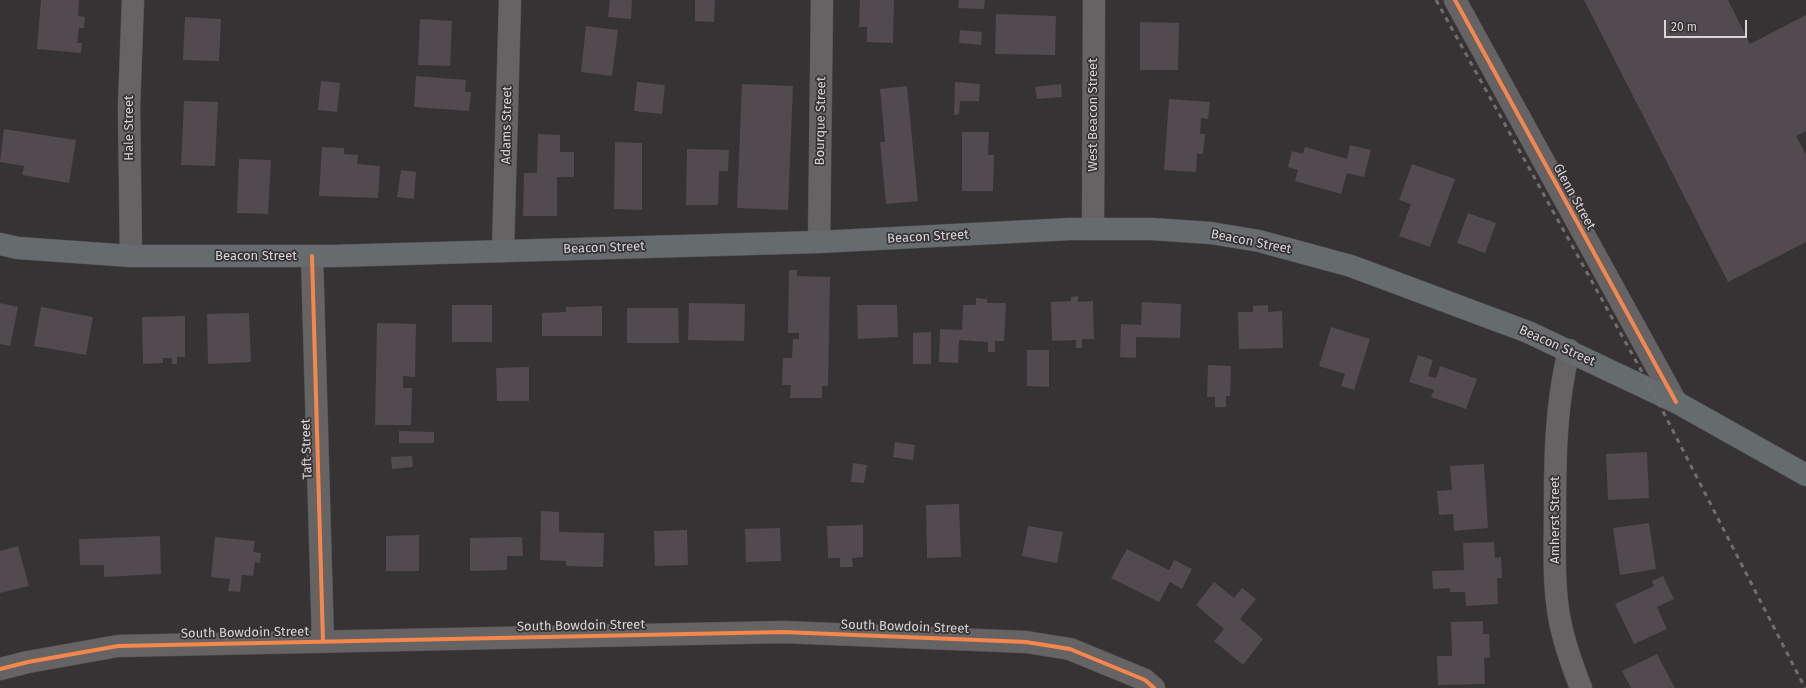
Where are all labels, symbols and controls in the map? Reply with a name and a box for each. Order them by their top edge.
scale bar [1666,12,1749,38]
text: 20 m [1671,20,1697,34]
street label: West Beacon Street [1085,58,1101,172]
street label: Bourque Street [812,76,830,166]
street label: Adams Street [499,86,515,164]
street label: Hale Street [121,95,137,161]
street label: Glenn Street [1549,161,1599,233]
street label: Beacon Street [887,227,969,247]
street label: Beacon Street [1209,227,1293,257]
street label: Beacon Street [563,239,645,257]
street label: Beacon Street [215,248,297,264]
street label: Beacon Street [1516,322,1598,370]
street label: Taft Street [298,418,316,480]
street label: Amherst Street [1547,476,1563,564]
street label: South Bowdoin Street [517,617,645,635]
street label: South Bowdoin Street [841,617,969,637]
street label: South Bowdoin Street [181,624,309,642]

